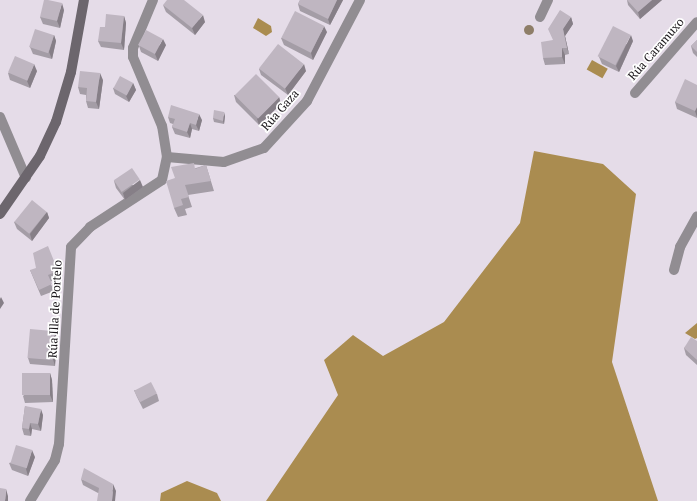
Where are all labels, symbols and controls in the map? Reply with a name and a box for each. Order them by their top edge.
street label: Rúa Caramuxo [625,15,687,83]
street label: Rúa Gaza [258,87,302,133]
street label: Rúa Illa de Portelo [45,260,65,358]

